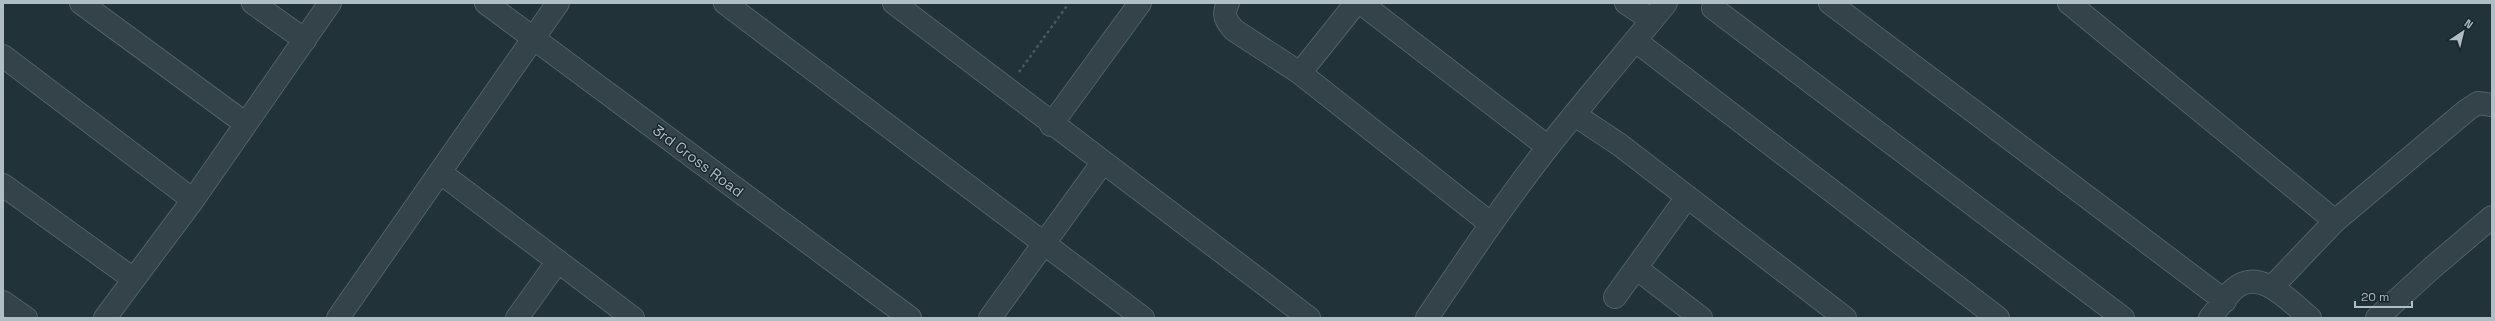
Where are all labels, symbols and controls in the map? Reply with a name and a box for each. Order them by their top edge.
north arrow [2443,12,2483,52]
text: N [2462,16,2476,32]
street label: 3rd Cross Road [649,120,747,201]
scale bar [2355,283,2412,309]
text: 20 m [2361,289,2389,305]

